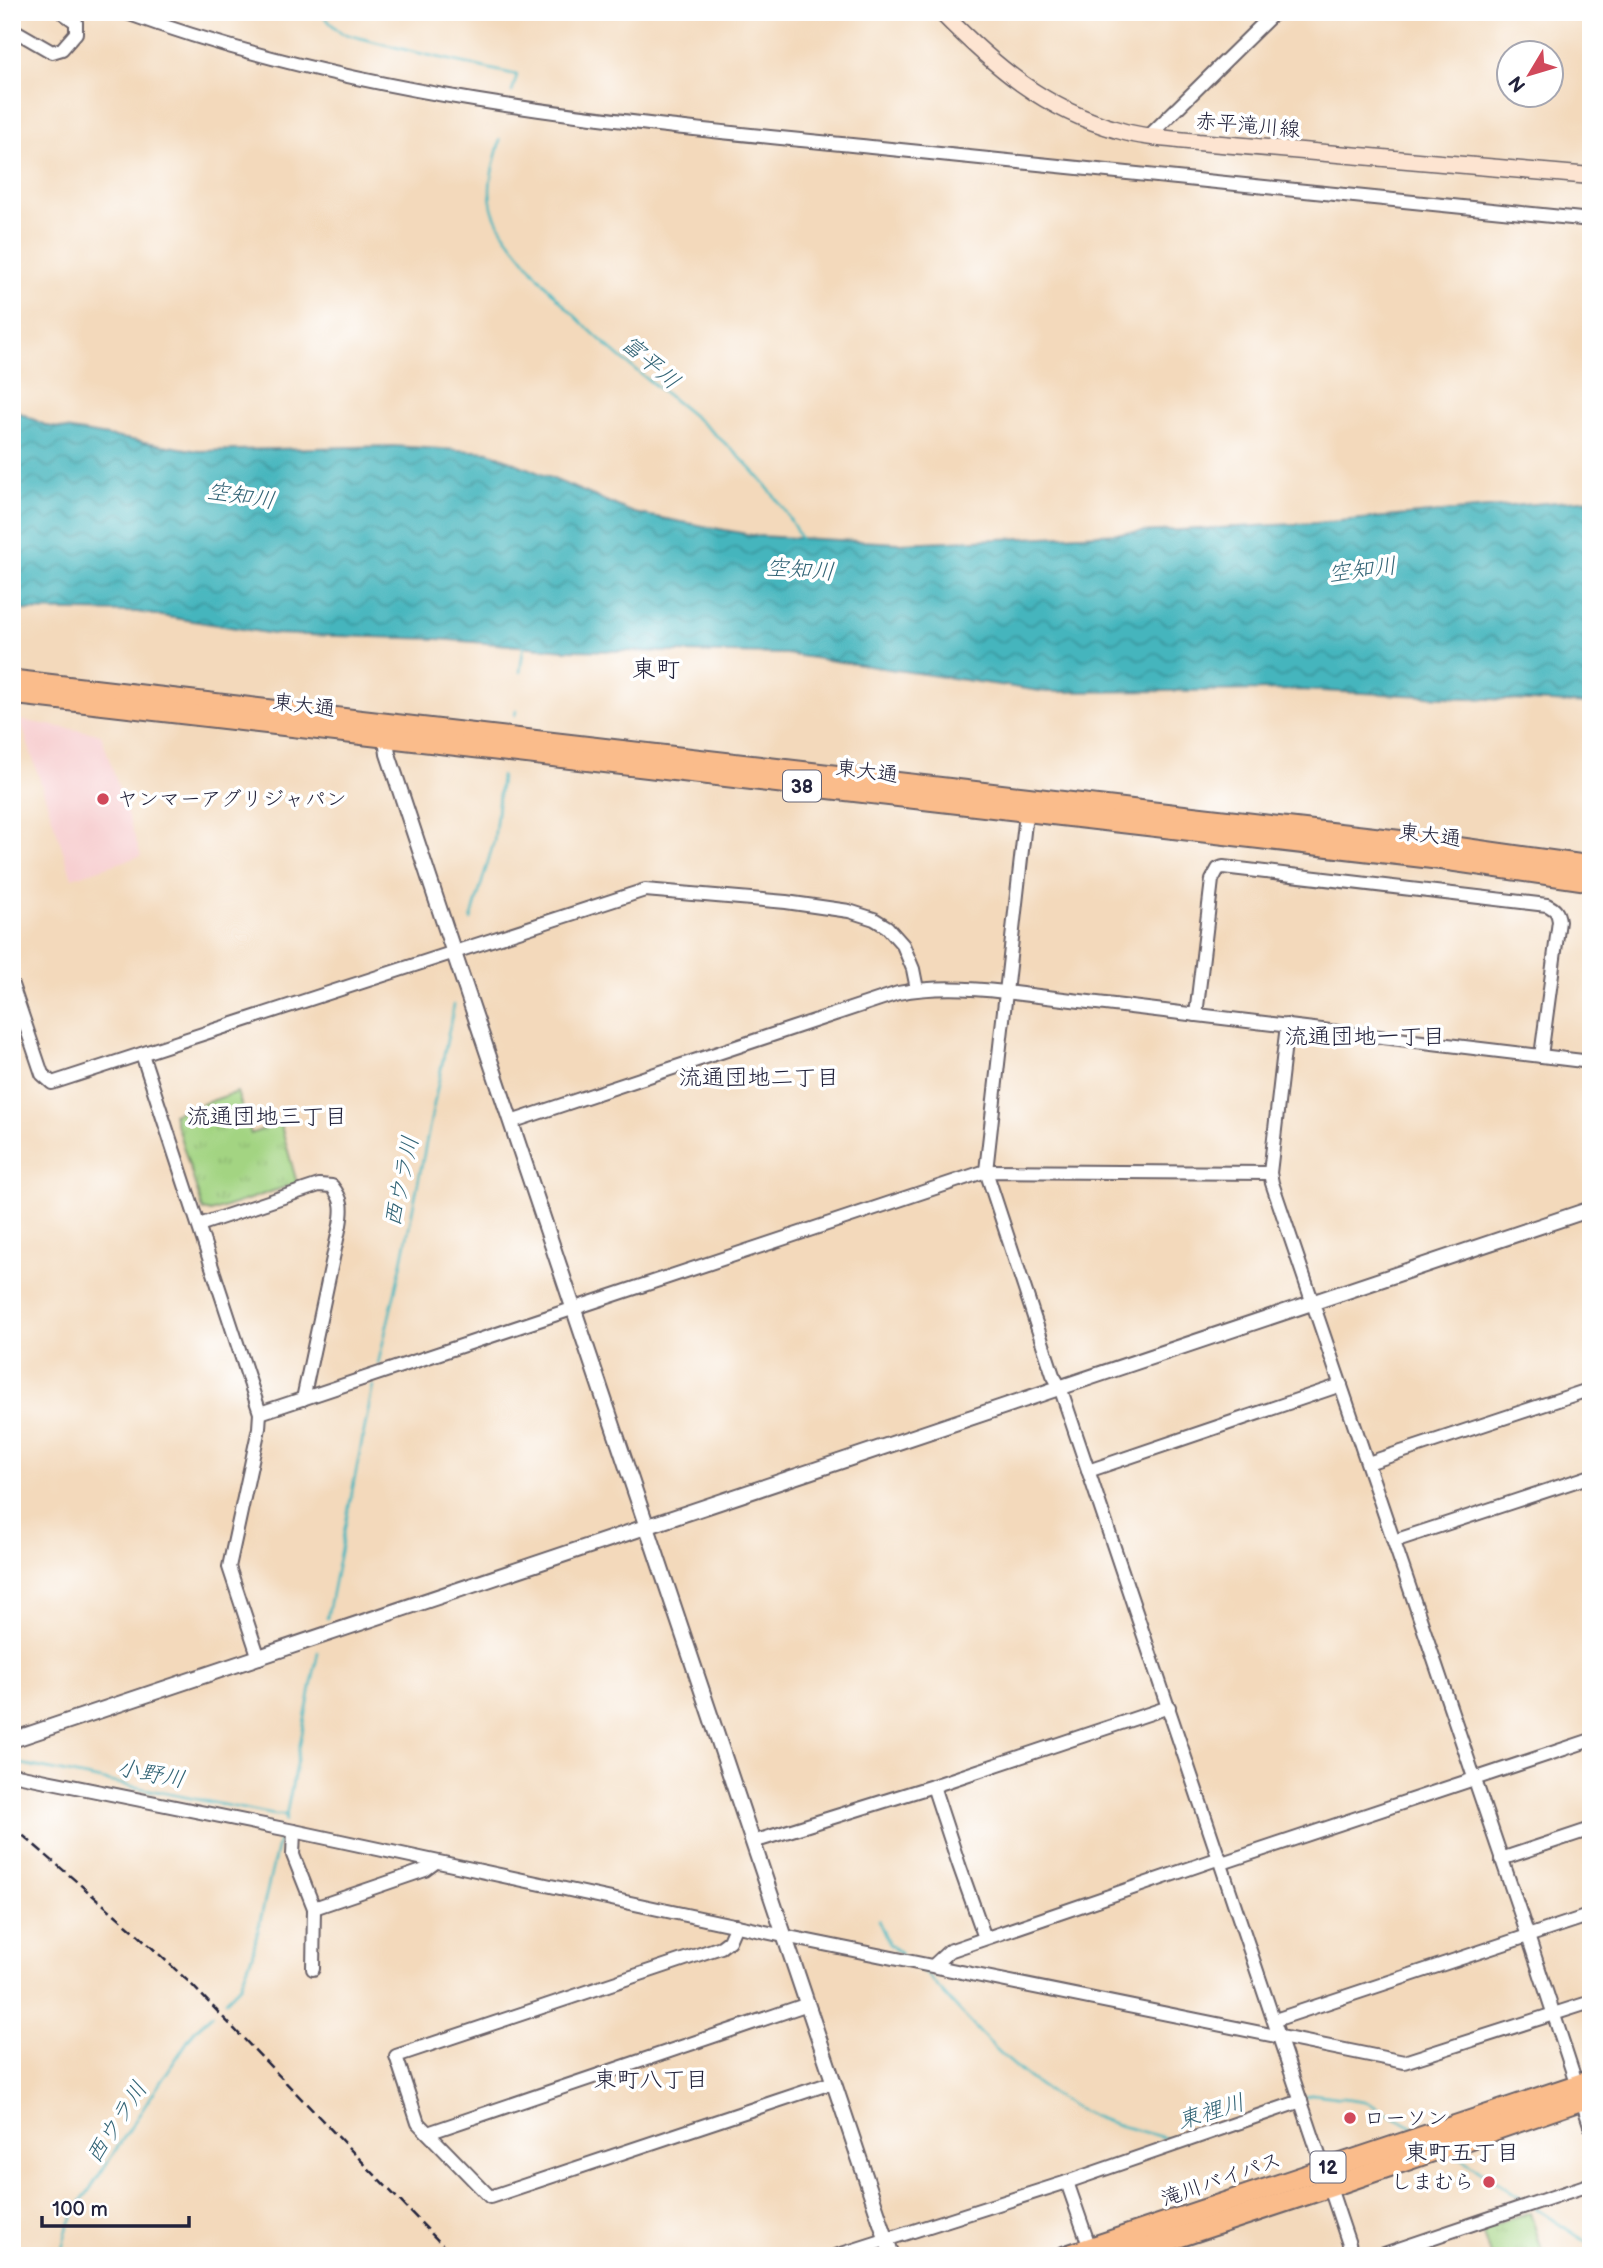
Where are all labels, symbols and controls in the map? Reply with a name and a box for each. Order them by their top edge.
north arrow [1494,38,1564,108]
text: N [1504,71,1531,96]
street label: 赤平滝川線 [1195,108,1301,143]
water label: 富平川 [615,330,686,396]
water label: 空知川 [205,477,277,515]
water label: 空知川 [1326,552,1398,588]
water label: 空知川 [765,554,835,586]
district label: 東町 [632,655,680,684]
street label: 東大通 [271,689,337,722]
street label: 東大通 [834,755,900,788]
road number: 38 [783,771,821,802]
place label: ヤンマーアグリジャパン [117,787,347,812]
marker: ヤンマーアグリジャパン [95,791,111,807]
street label: 東大通 [1397,819,1463,852]
district label: 流通団地一丁目 [1285,1023,1446,1051]
district label: 流通団地二丁目 [679,1064,840,1092]
district label: 流通団地三丁目 [187,1103,348,1131]
water label: 西ウラ川 [379,1133,425,1229]
water label: 小野川 [114,1754,187,1794]
district label: 東町八丁目 [594,2066,709,2094]
water label: 西ウラ川 [80,2076,154,2169]
water label: 東裡川 [1174,2088,1248,2135]
place label: ローソン [1364,2106,1448,2131]
marker: ローソン [1342,2110,1358,2126]
district label: 東町五丁目 [1405,2139,1520,2167]
street label: 滝川バイパス [1158,2147,1285,2212]
road number: 12 [1310,2152,1346,2182]
place label: しまむら [1391,2170,1475,2195]
marker: しまむら [1481,2174,1497,2190]
scale bar [42,2184,189,2228]
text: 100 m [52,2197,108,2222]

